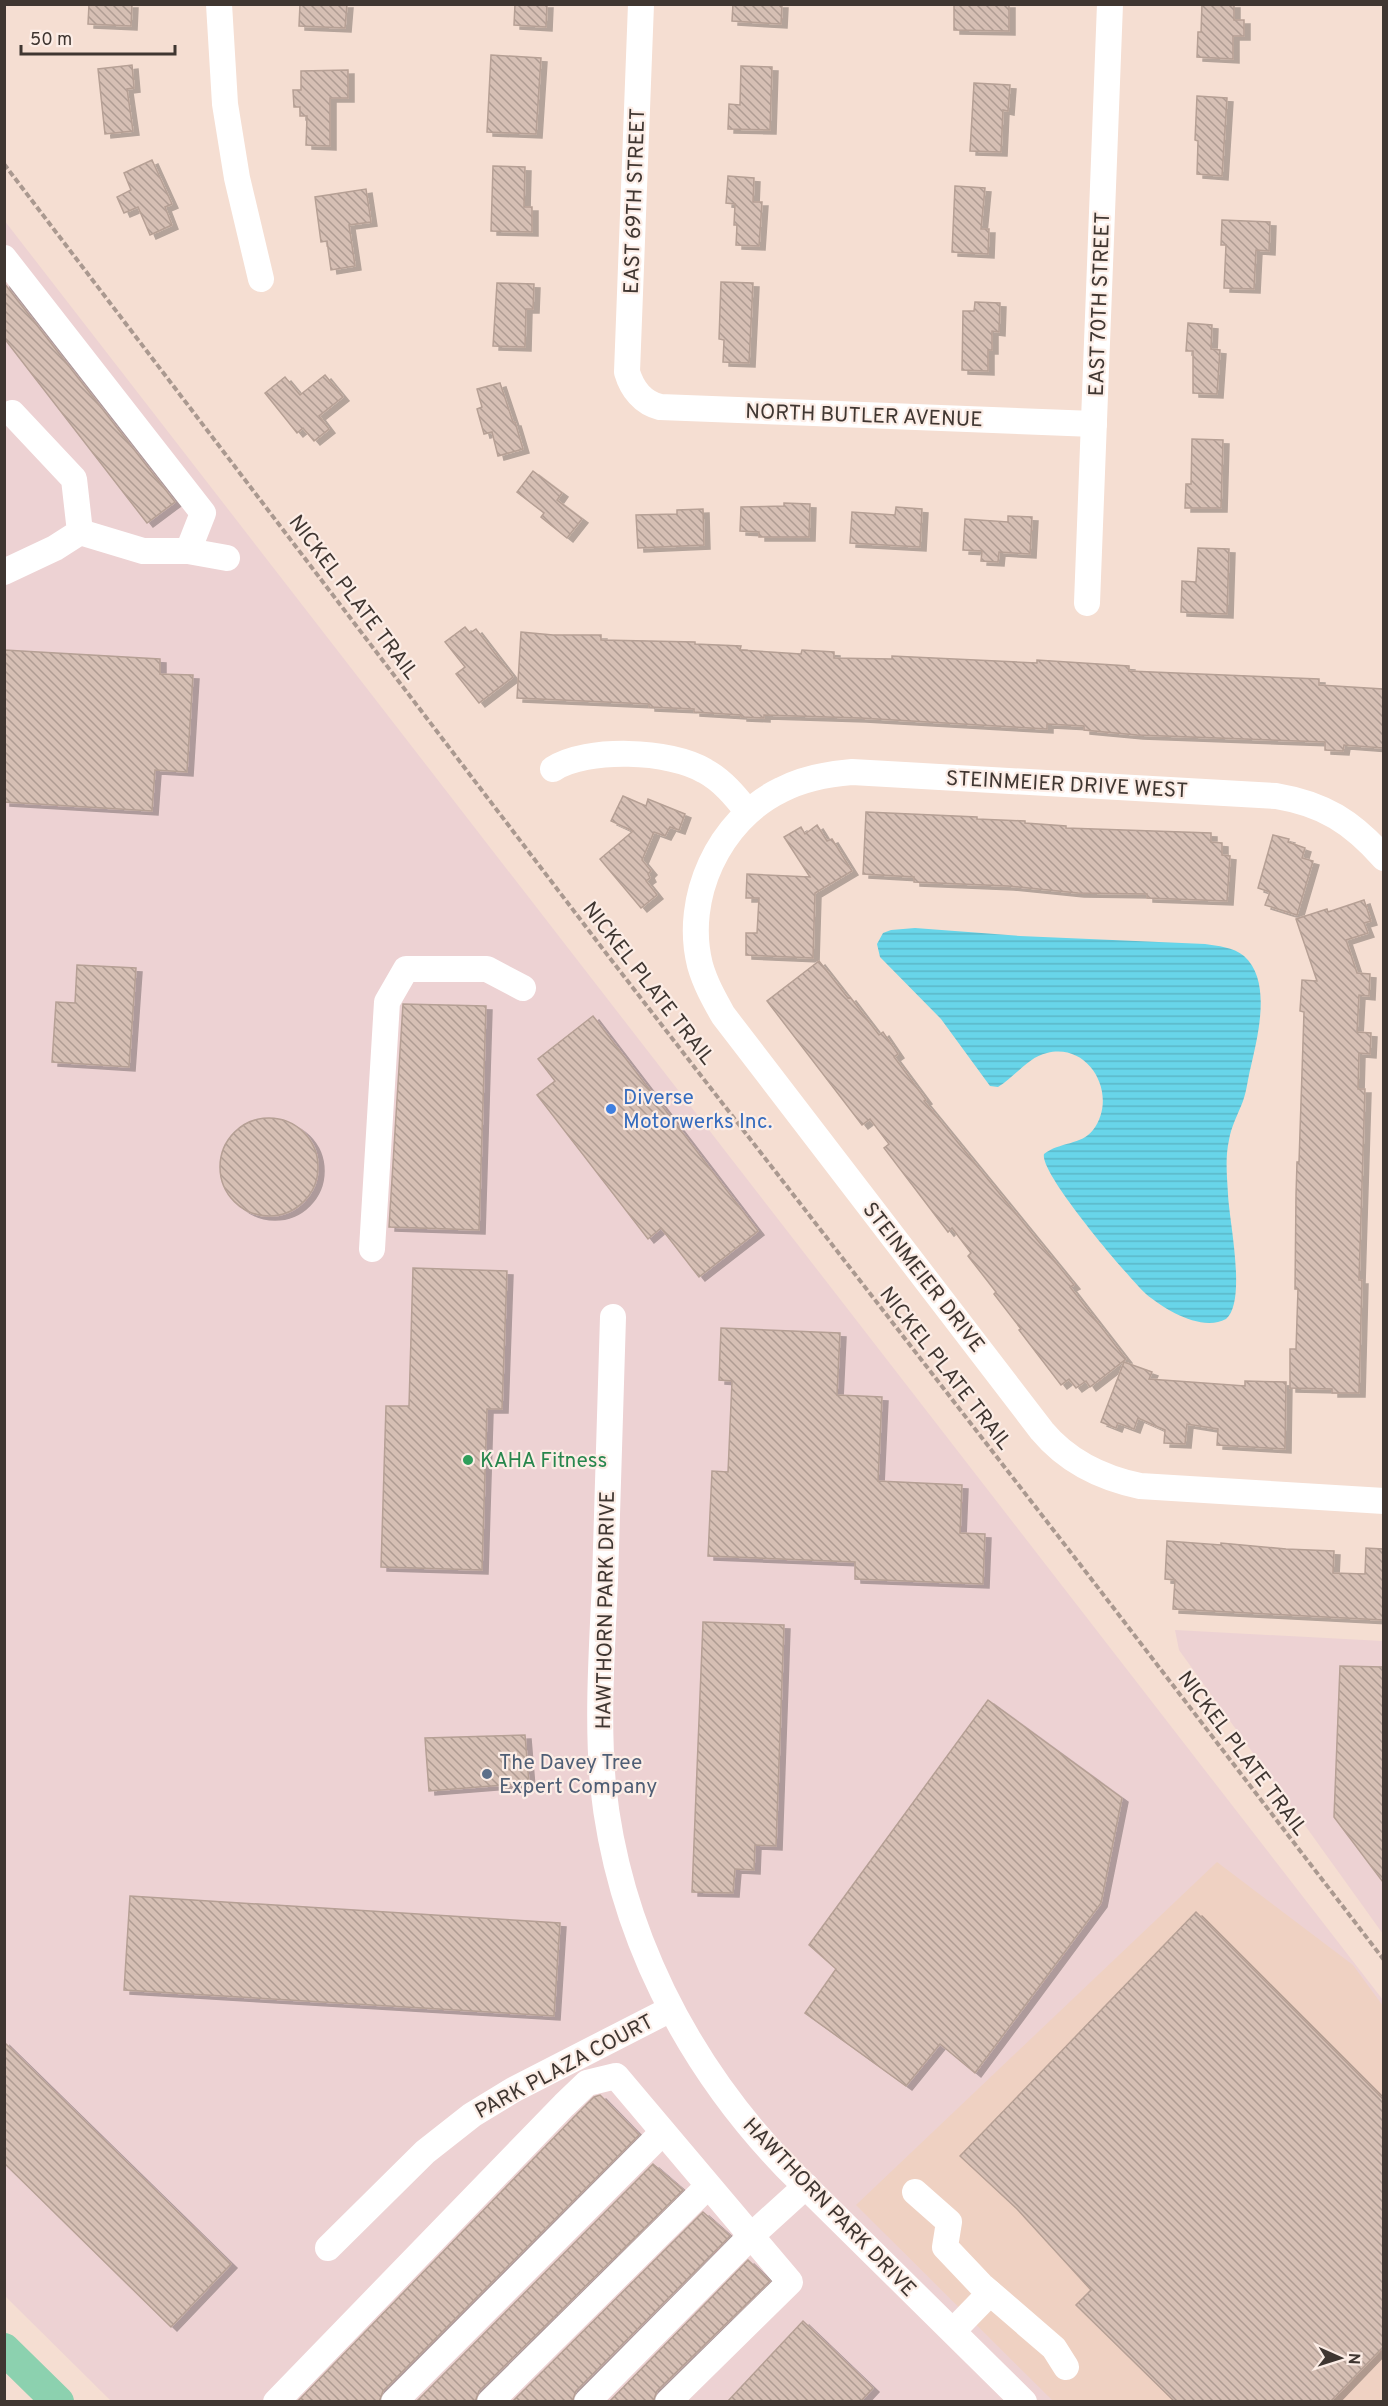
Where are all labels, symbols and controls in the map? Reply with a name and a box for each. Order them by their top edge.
scale bar [21,18,176,56]
text: 50 m [30,29,72,52]
street label: EAST 69TH STREET [619,108,652,295]
street label: EAST 70TH STREET [1084,211,1117,397]
street label: NORTH BUTLER AVENUE [745,399,983,434]
street label: NICKEL PLATE TRAIL [282,510,424,686]
street label: STEINMEIER DRIVE WEST [945,766,1189,805]
street label: NICKEL PLATE TRAIL [576,897,720,1071]
place label: Diverse Motorwerks Inc. [623,1085,773,1136]
marker: Diverse Motorwerks Inc. [604,1102,618,1116]
street label: STEINMEIER DRIVE [856,1197,990,1359]
street label: NICKEL PLATE TRAIL [873,1282,1017,1456]
place label: KAHA Fitness [480,1448,607,1475]
marker: KAHA Fitness [461,1453,475,1467]
street label: HAWTHORN PARK DRIVE [591,1490,622,1730]
street label: NICKEL PLATE TRAIL [1171,1666,1313,1842]
place label: The Davey Tree Expert Company [499,1750,657,1801]
marker: The Davey Tree Expert Company [480,1767,494,1781]
street label: PARK PLAZA COURT [471,2009,658,2126]
street label: HAWTHORN PARK DRIVE [736,2113,922,2303]
north arrow [1310,2328,1370,2388]
text: N [1343,2352,1363,2365]

